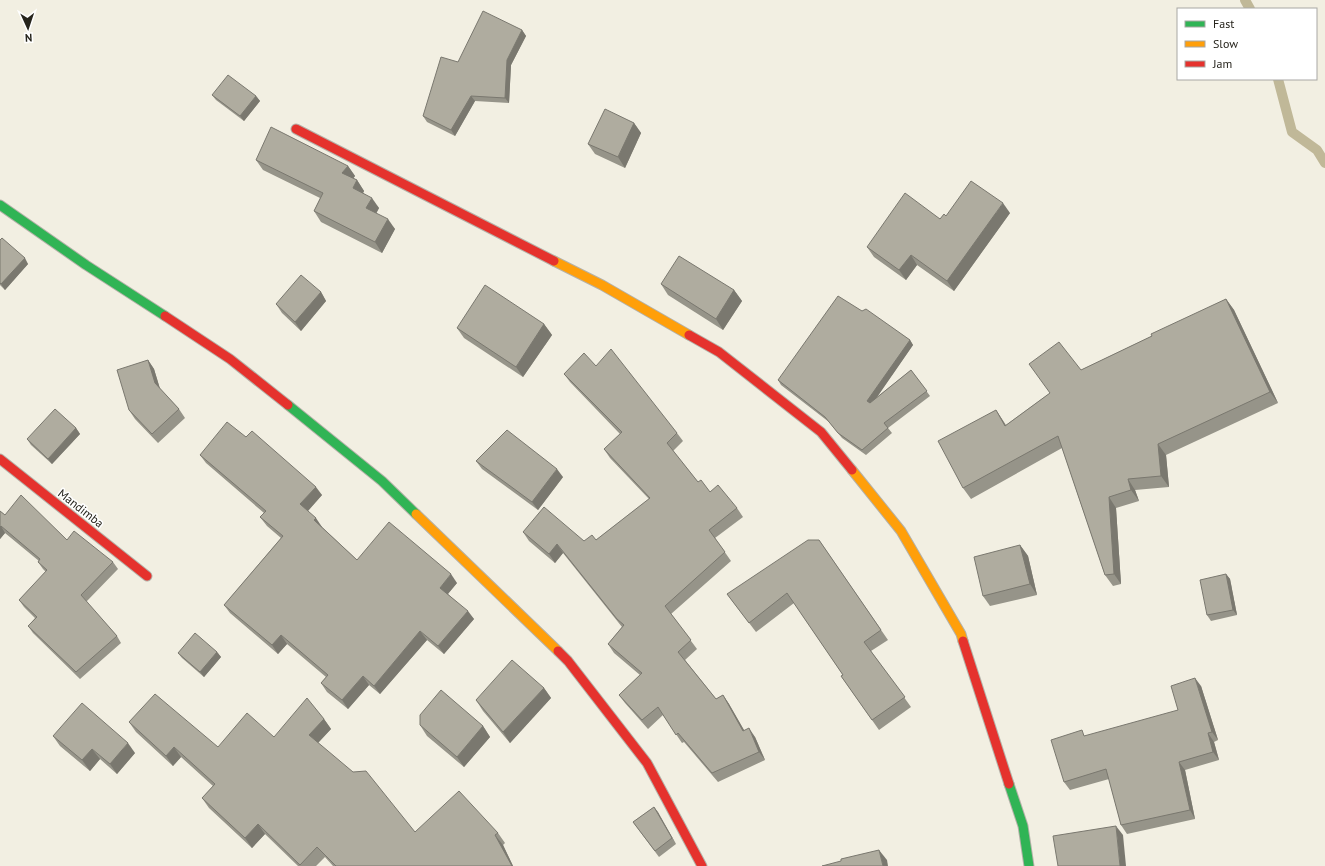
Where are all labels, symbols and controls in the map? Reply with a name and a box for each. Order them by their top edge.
north arrow [8,8,48,48]
legend [1177,8,1317,80]
text: Fast [1213,16,1234,31]
text: N [25,31,33,45]
text: Slow [1213,36,1238,51]
text: Jam [1212,56,1232,71]
street label: Mandimba [55,486,107,531]

